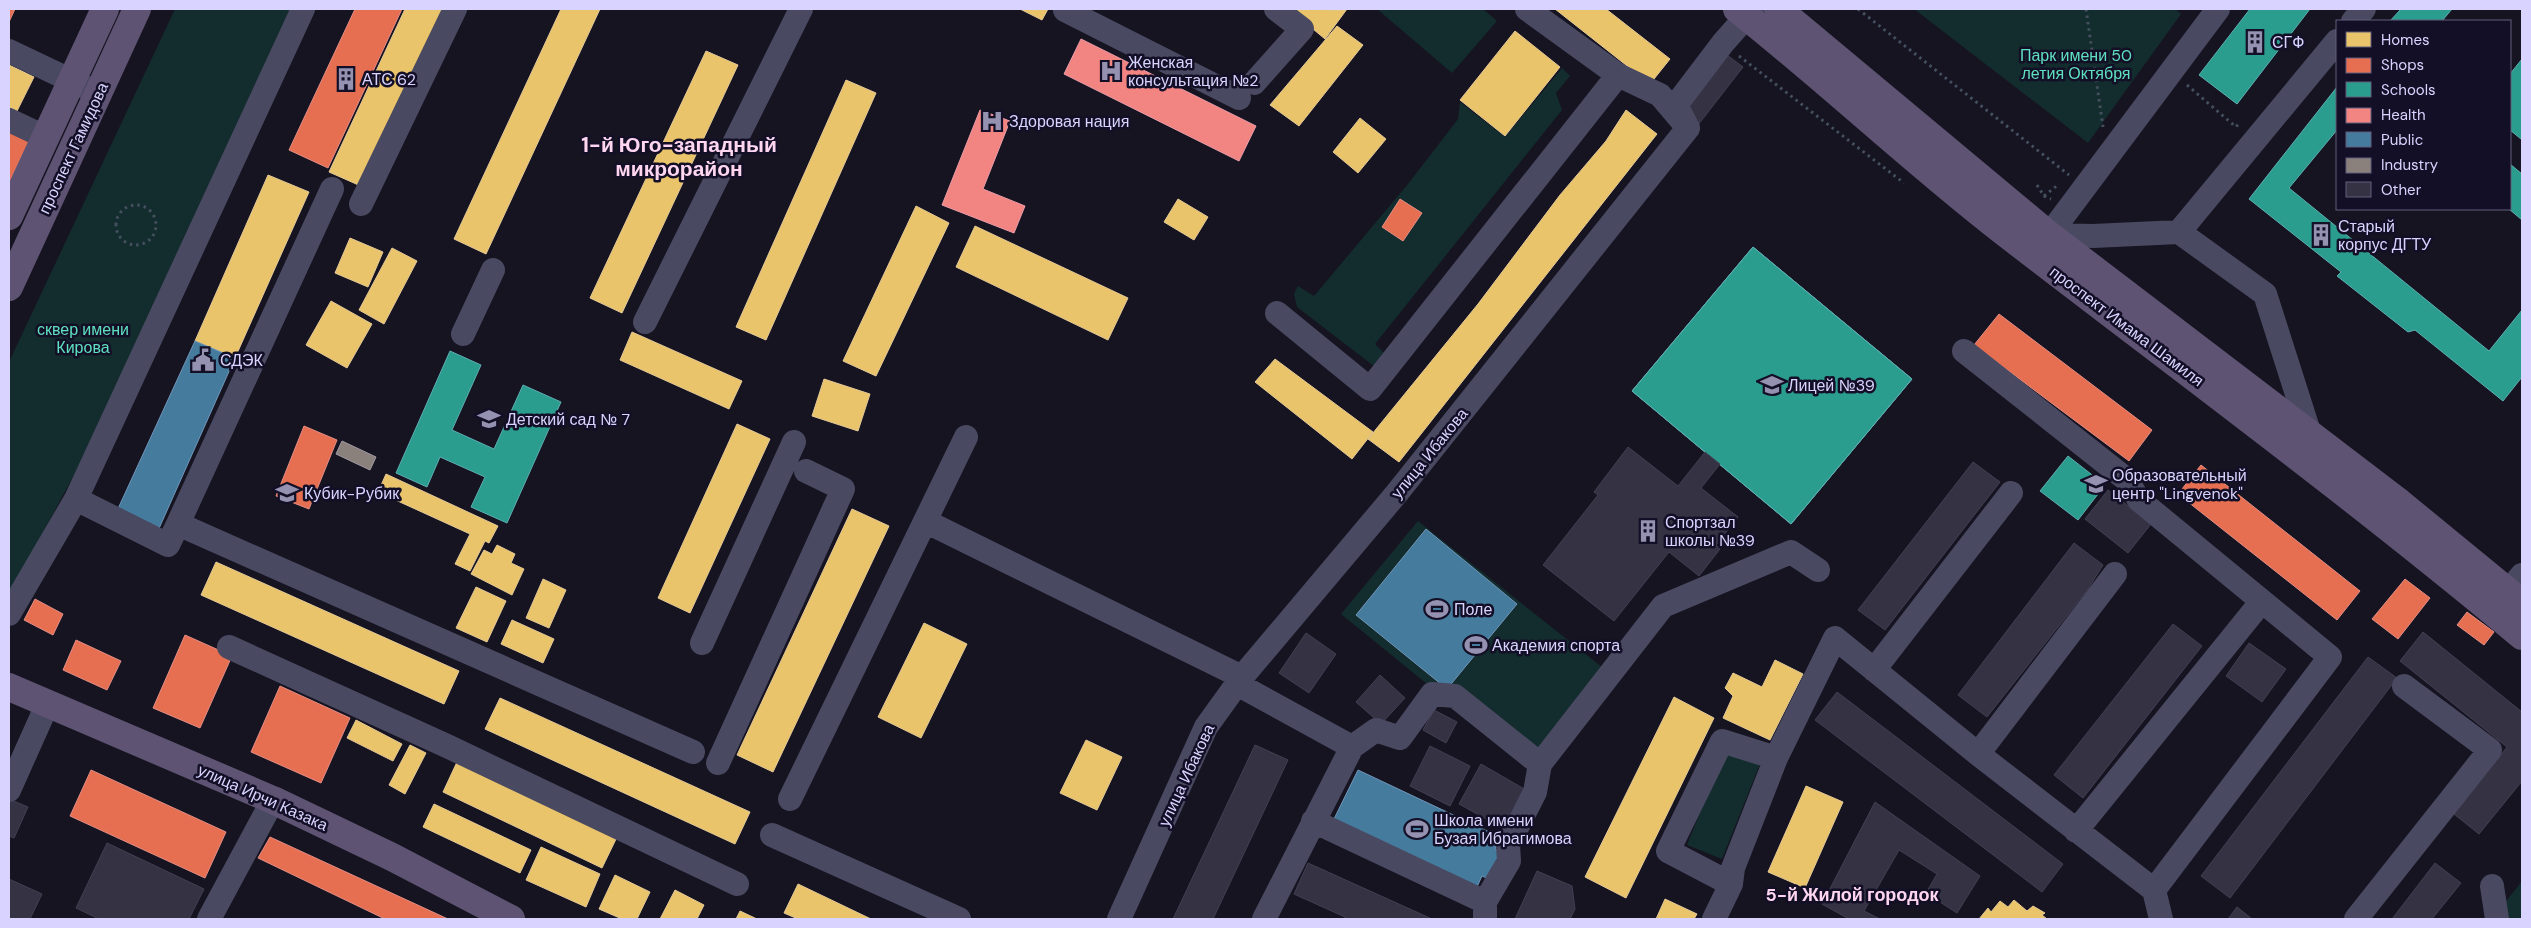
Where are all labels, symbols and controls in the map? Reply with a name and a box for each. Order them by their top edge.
legend [2336,20,2511,210]
building icon: СГФ [2242,29,2268,55]
text: Homes [2381,30,2430,50]
place label: СГФ [2272,32,2304,53]
park label: Парк имени 50 летия Октября [2020,45,2132,84]
place label: Женская консультация №2 [1128,52,1258,91]
text: Shops [2381,55,2424,75]
hospital icon: Женская консультация №2 [1098,58,1124,84]
building icon: АТС 62 [333,66,359,92]
place label: АТС 62 [362,69,416,90]
street label: проспект Гамидова [34,79,113,217]
text: Schools [2381,80,2436,100]
text: Health [2381,105,2426,125]
hospital icon: Здоровая нация [979,108,1005,134]
place label: Здоровая нация [1009,111,1129,132]
text: Public [2381,130,2423,150]
district label: 1-й Юго-западный микрорайон [581,131,777,183]
text: Industry [2381,155,2439,175]
text: Other [2381,180,2422,200]
place label: Старый корпус ДГТУ [2338,216,2432,255]
building icon: Старый корпус ДГТУ [2308,222,2334,248]
street label: проспект Имама Шамиля [2045,261,2208,391]
park label: сквер имени Кирова [37,319,129,358]
public building icon: СДЭК [190,347,216,373]
place label: СДЭК [220,350,264,371]
school or university icon: Лицей №39 [1759,372,1785,398]
place label: Лицей №39 [1788,375,1875,396]
street label: улица Ибакова [1386,404,1472,503]
school or university icon: Детский сад № 7 [476,406,502,432]
place label: Детский сад № 7 [506,409,630,430]
place label: Образовательный центр "Lingvenok" [2112,465,2247,504]
school or university icon: Образовательный центр "Lingvenok" [2083,471,2109,497]
school or university icon: Кубик-Рубик [274,480,300,506]
place label: Кубик-Рубик [304,483,400,504]
place label: Спортзал школы №39 [1665,512,1755,551]
building icon: Спортзал школы №39 [1635,518,1661,544]
sports icon: Поле [1424,596,1450,622]
place label: Поле [1454,599,1492,620]
sports icon: Академия спорта [1463,632,1489,658]
place label: Академия спорта [1492,635,1620,656]
street label: улица Ибакова [1154,721,1219,830]
street label: улица Ирчи Казака [194,759,331,836]
place label: Школа имени Бузая Ибрагимова [1434,810,1572,849]
sports icon: Школа имени Бузая Ибрагимова [1404,816,1430,842]
district label: 5-й Жилой городок [1765,883,1940,907]

